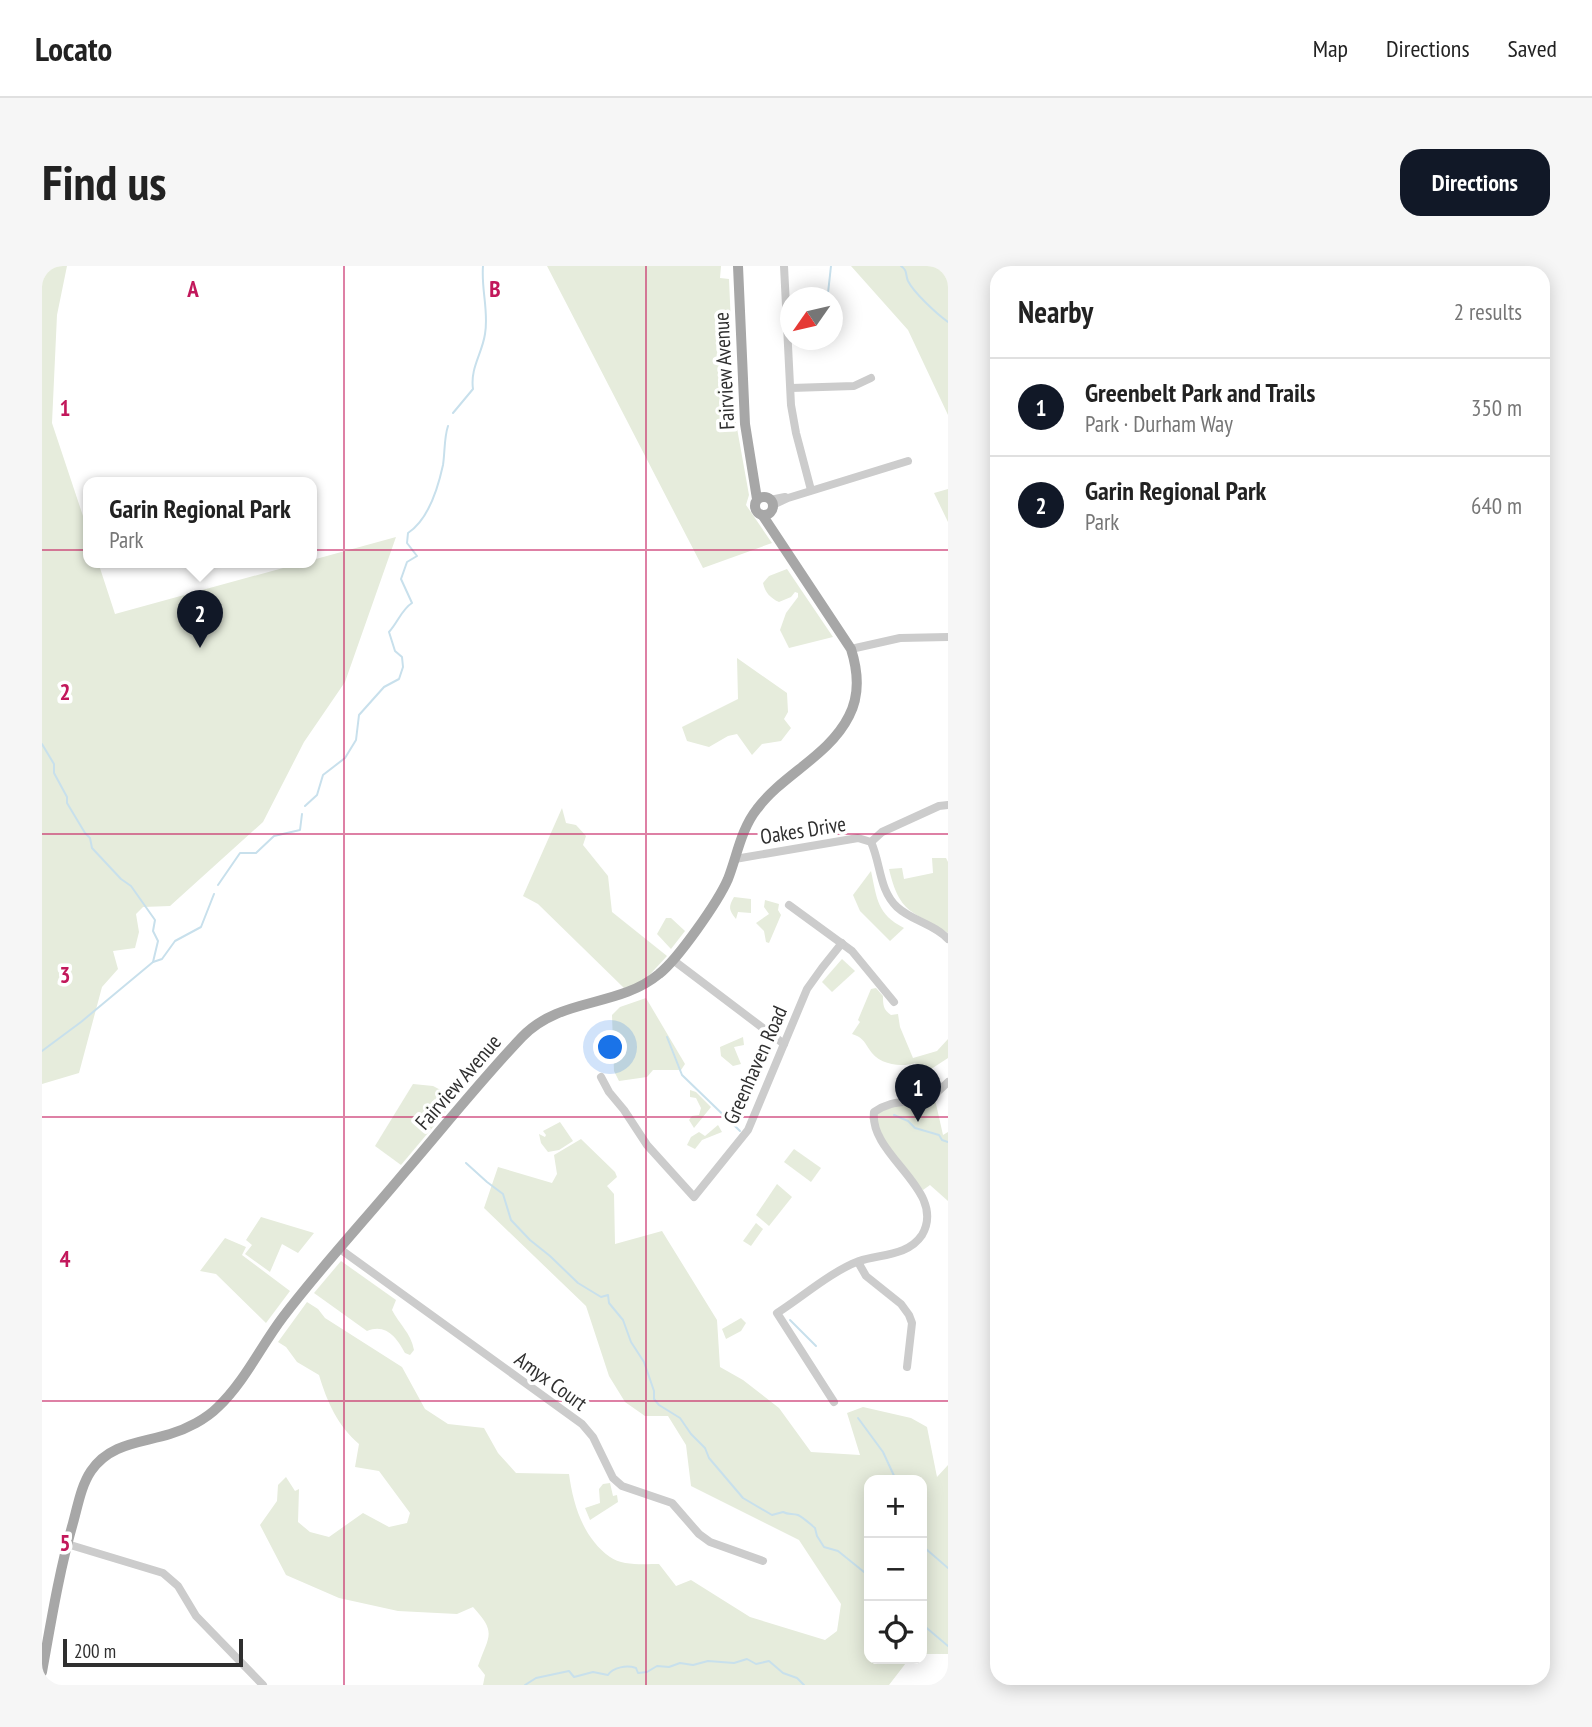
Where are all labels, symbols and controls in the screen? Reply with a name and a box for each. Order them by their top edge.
text: Locato [35,27,112,70]
text: Map [1313,33,1348,64]
text: Directions [1386,33,1470,64]
text: Saved [1508,33,1557,64]
button: Directions [1400,149,1550,216]
text: Find us [42,150,166,214]
text: A [186,274,199,303]
text: B [489,274,501,303]
north arrow [780,287,843,350]
text: Nearby [1018,292,1093,331]
text: 2 results [1454,297,1522,326]
street label: Fairview Avenue [707,312,741,430]
text: Greenbelt Park and Trails [1085,376,1315,409]
text: 1 [60,393,71,422]
text: 1 [1036,393,1047,422]
text: 350 m [1471,393,1522,422]
text: Park · Durham Way [1085,409,1233,438]
text: Garin Regional Park [1085,474,1266,507]
popup [83,477,317,568]
text: 2 [1036,491,1047,520]
text: 640 m [1471,491,1522,520]
text: Garin Regional Park [109,492,291,525]
text: Park [1085,507,1119,536]
text: Park [109,525,144,554]
pin: 2 [177,590,223,648]
text: 2 [60,677,71,706]
street label: Oakes Drive [758,810,848,850]
text: 3 [60,960,71,989]
street label: Greenhaven Road [717,1002,793,1128]
street label: Fairview Avenue [409,1029,507,1135]
your location [593,1030,627,1064]
pin: 1 [895,1064,941,1122]
text: 4 [60,1244,71,1273]
street label: Amyx Court [509,1346,593,1417]
map controls [864,1475,927,1664]
button: + [864,1475,927,1538]
text: 5 [60,1528,71,1557]
button: − [864,1538,927,1601]
button: locate [864,1601,927,1664]
scale bar [63,1636,243,1668]
text: 200 m [74,1639,116,1663]

